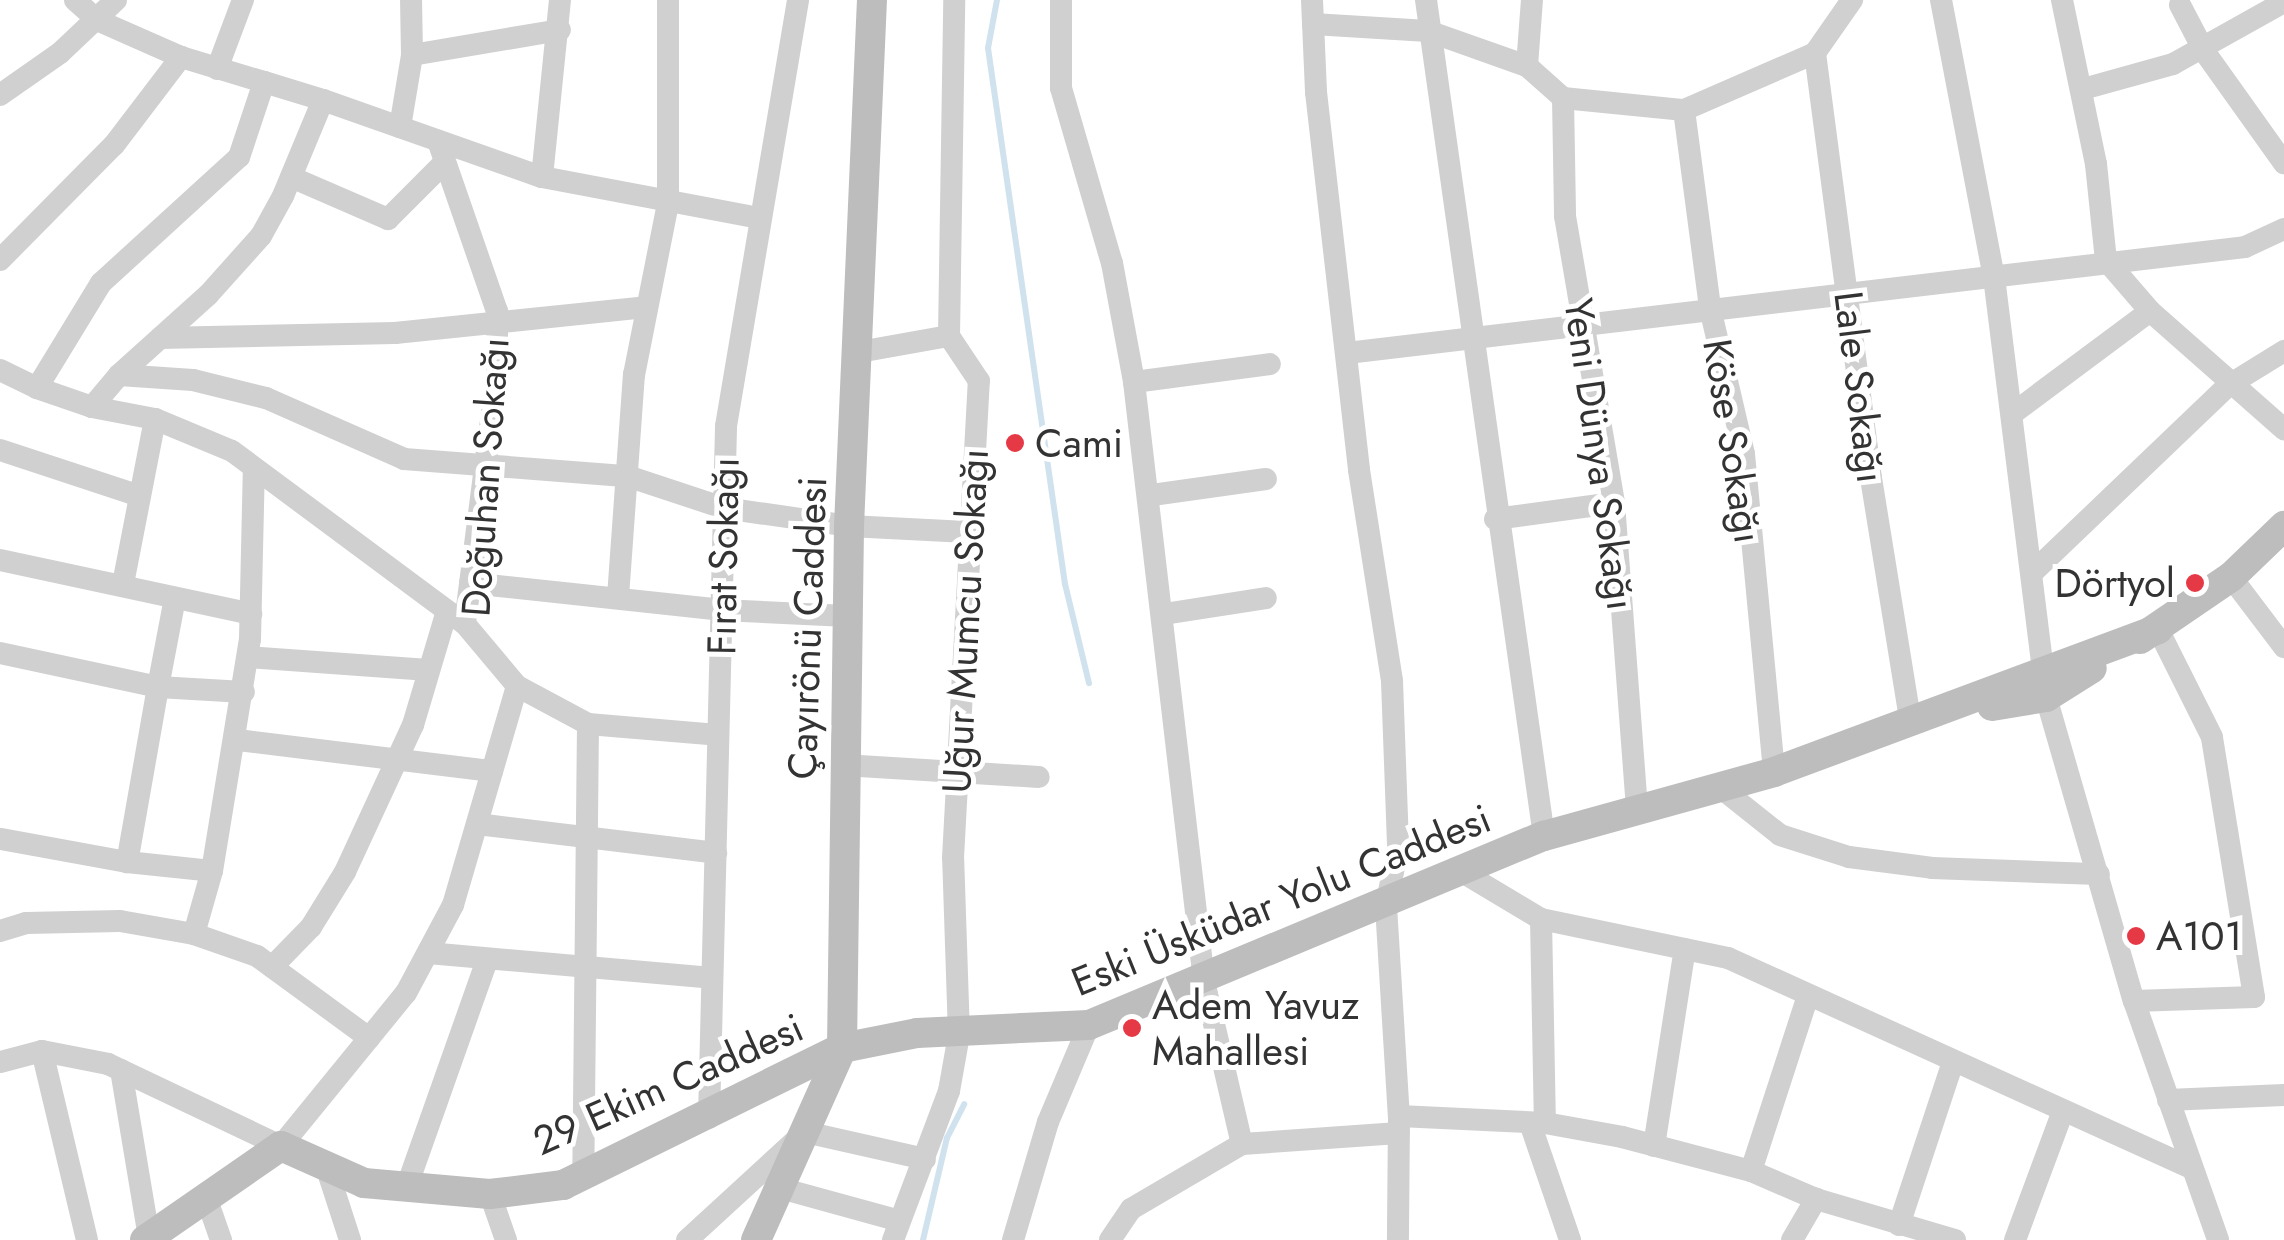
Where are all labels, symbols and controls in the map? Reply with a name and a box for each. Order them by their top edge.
street label: Lale Sokağı [1824,288,1896,486]
street label: Yeni Dünya Sokağı [1554,295,1646,613]
street label: Doğuhan Sokağı [451,336,519,618]
street label: Köse Sokağı [1693,336,1773,546]
place label: Cami [1035,419,1123,467]
marker: Cami [1004,432,1026,454]
street label: Uğur Mumcu Sokağı [932,447,998,795]
street label: Fırat Sokağı [697,457,749,655]
street label: Çayırönü Caddesi [778,476,836,780]
place label: Dörtyol [2055,559,2175,607]
marker: Dörtyol [2184,572,2206,594]
street label: Eski Üsküdar Yolu Caddesi [1065,794,1497,1006]
place label: A101 [2156,912,2242,960]
marker: A101 [2125,925,2147,947]
place label: Adem Yavuz Mahallesi [1152,981,1359,1075]
street label: 29 Ekim Caddesi [526,1003,810,1165]
marker: Adem Yavuz Mahallesi [1121,1017,1143,1039]

